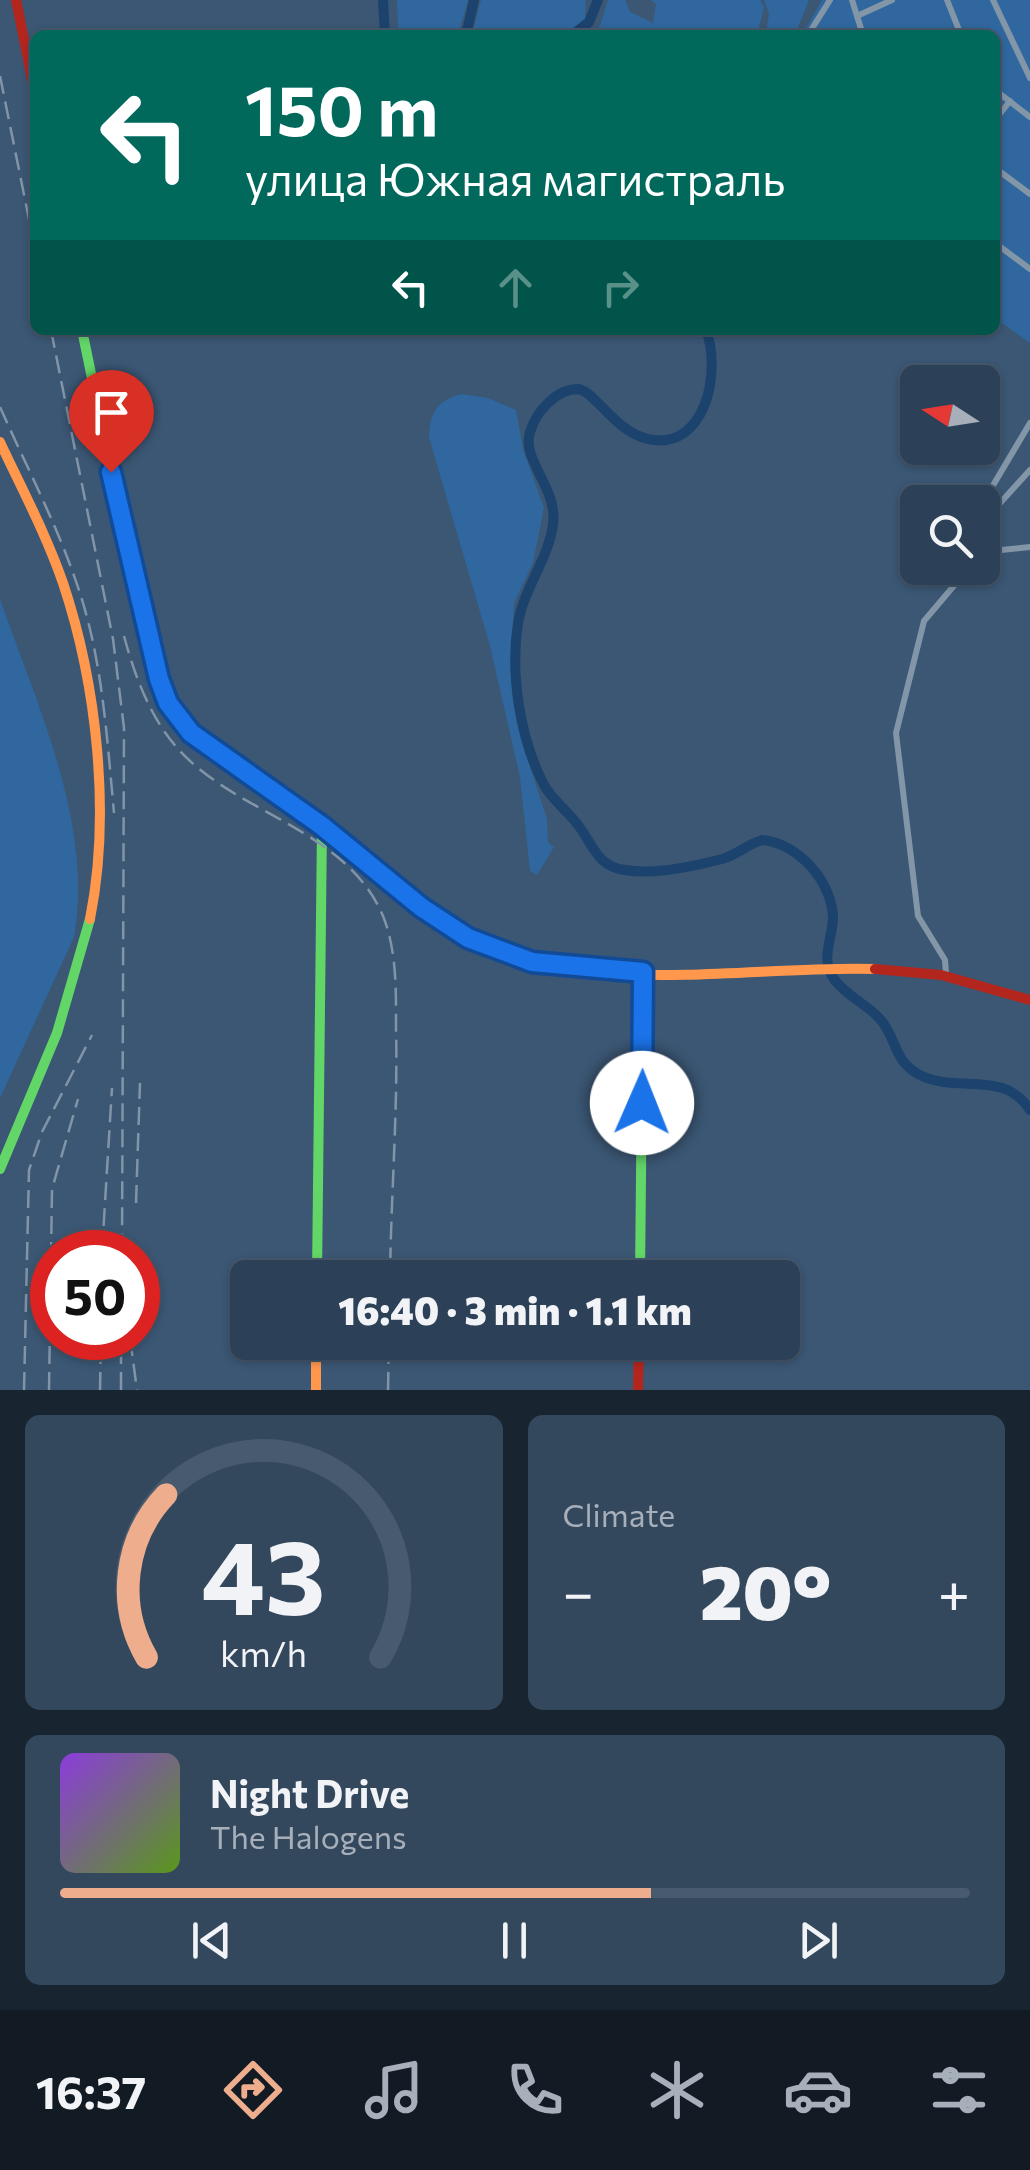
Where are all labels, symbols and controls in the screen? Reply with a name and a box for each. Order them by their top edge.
text: 150 m [245,65,438,150]
icon: left [80,70,210,200]
text: улица Южная магистраль [245,150,785,205]
icon: left [383,260,438,315]
icon: ahead [488,260,543,315]
icon: right [593,260,648,315]
north arrow [900,365,1000,465]
map controls [900,365,1000,585]
pin [69,370,154,473]
icon: arrive [84,385,139,440]
button: search [900,485,1000,585]
position arrow [590,1051,694,1155]
speed limit sign: 50 [30,1230,160,1360]
text: 16:40 · 3 min · 1.1 km [338,1286,692,1333]
text: Climate [563,1494,675,1534]
text: 43 [202,1509,326,1636]
text: 20° [700,1544,832,1635]
text: − [563,1557,594,1624]
text: + [938,1557,970,1624]
text: km/h [220,1631,307,1674]
text: Night Drive [210,1769,409,1816]
text: The Halogens [210,1816,407,1856]
icon: previous [184,1913,239,1968]
icon: pause [487,1913,542,1968]
icon: next [791,1913,846,1968]
icon: directions [218,2055,288,2125]
icon: music [359,2055,429,2125]
icon: phone [500,2055,570,2125]
icon: climate [642,2055,712,2125]
icon: car [783,2055,853,2125]
icon: filters [924,2055,994,2125]
text: 16:37 [36,2063,146,2118]

